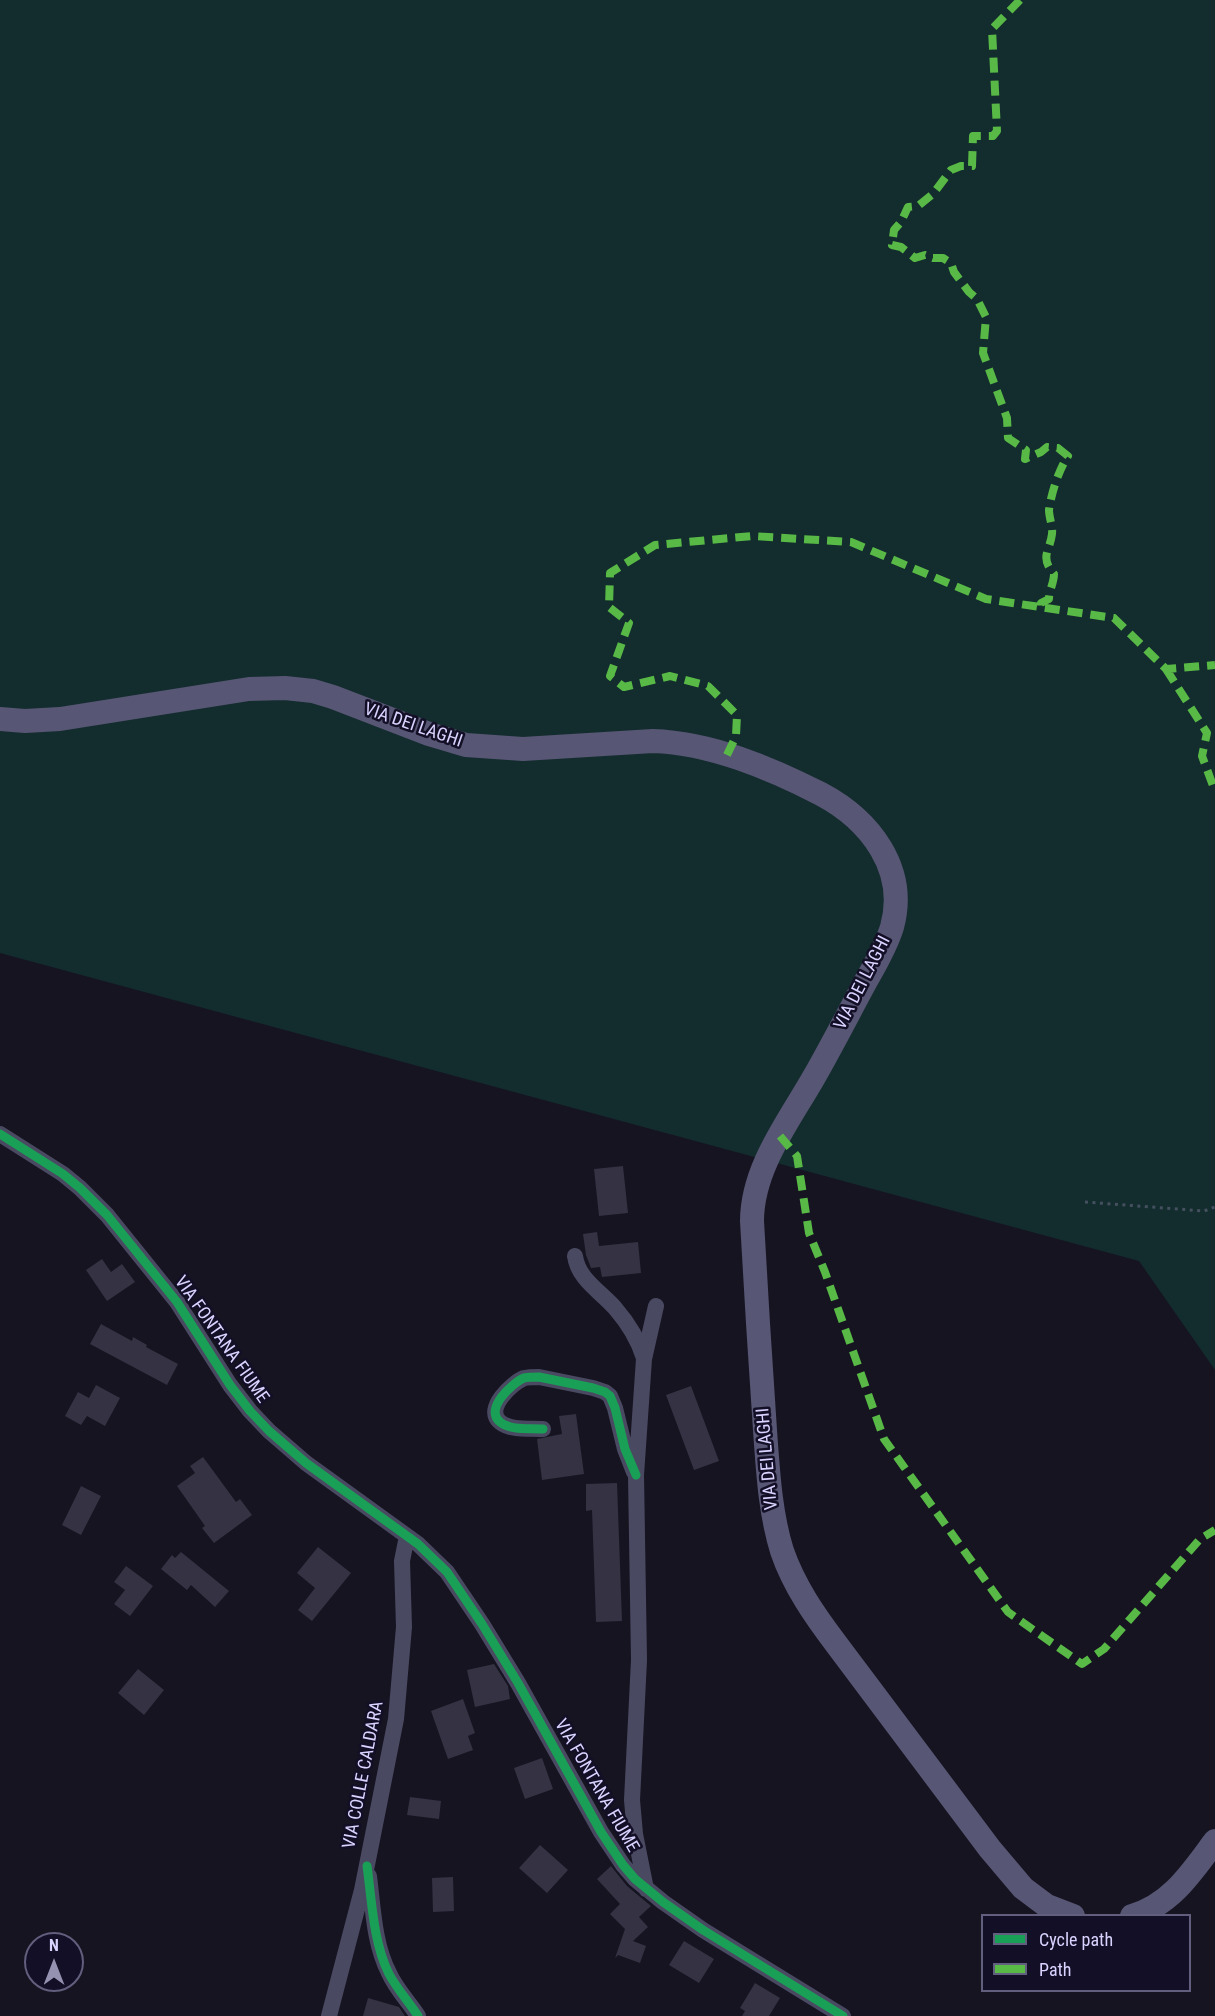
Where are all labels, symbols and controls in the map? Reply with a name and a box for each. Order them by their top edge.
street label: VIA DEI LAGHI [361,699,465,753]
street label: VIA DEI LAGHI [830,932,896,1034]
street label: VIA FONTANA FIUME [169,1272,273,1408]
street label: VIA DEI LAGHI [753,1407,783,1511]
street label: VIA COLLE CALDARA [339,1699,389,1851]
street label: VIA FONTANA FIUME [549,1716,643,1856]
legend [981,1914,1191,1992]
text: Cycle path [1039,1929,1113,1950]
north arrow [24,1932,84,1992]
text: N [49,1936,59,1955]
text: Path [1039,1959,1072,1980]

